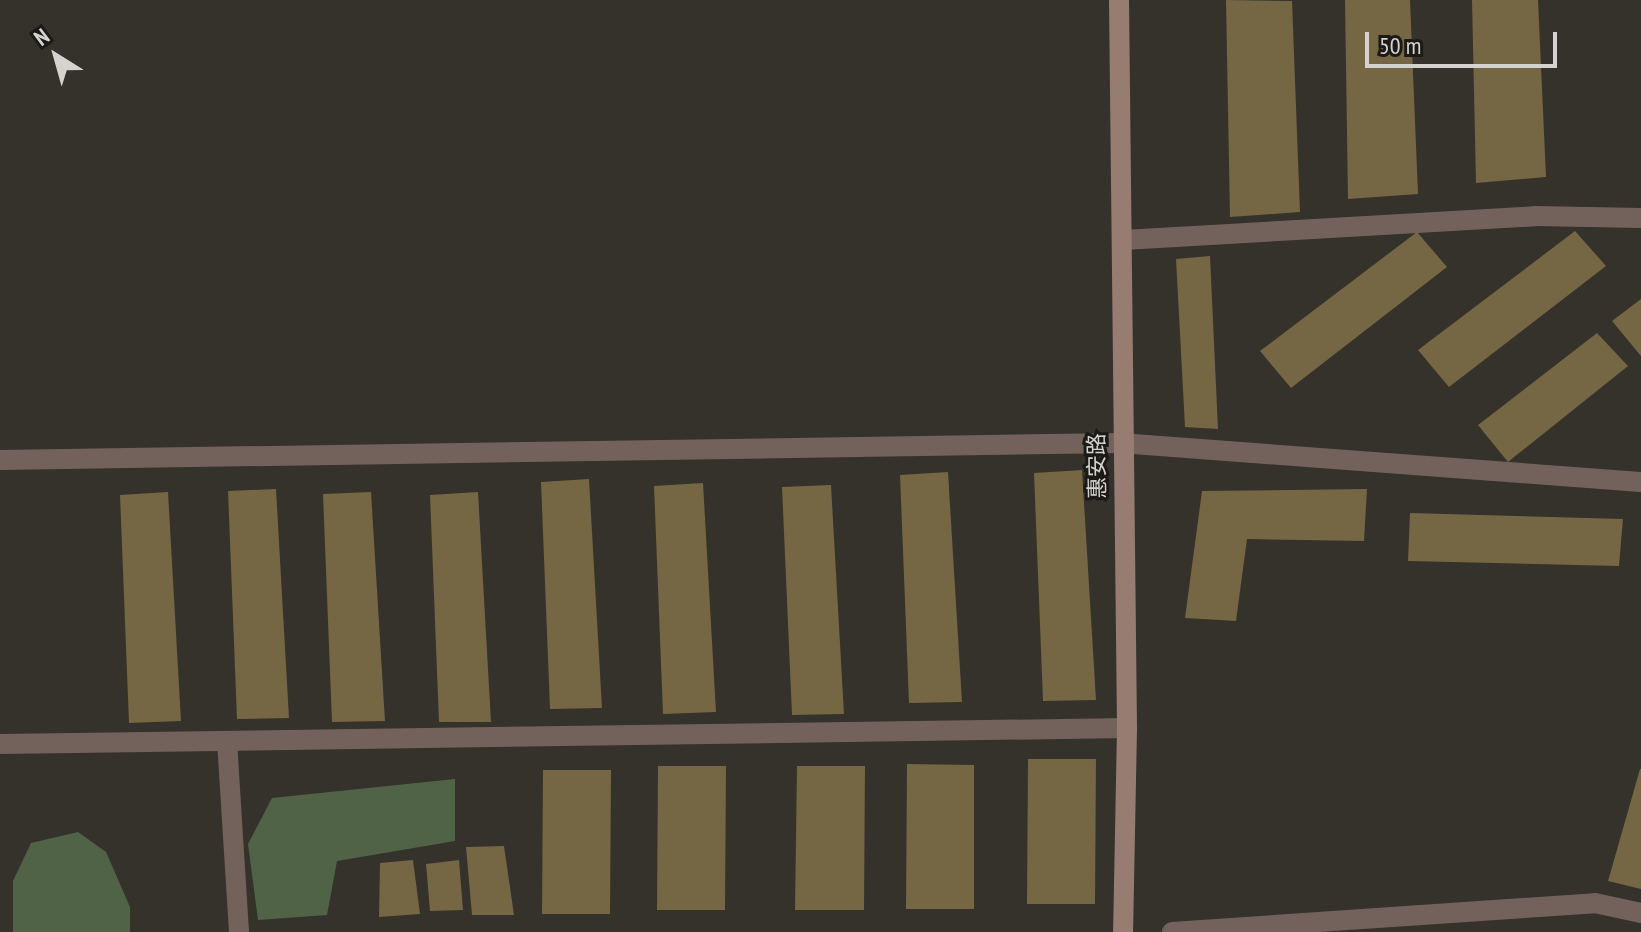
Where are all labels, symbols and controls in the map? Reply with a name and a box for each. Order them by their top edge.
north arrow [16,16,96,96]
scale bar [1369,16,1561,66]
text: N [28,22,55,52]
text: 50 m [1379,30,1421,61]
street label: 惠安路 [1083,433,1111,499]

